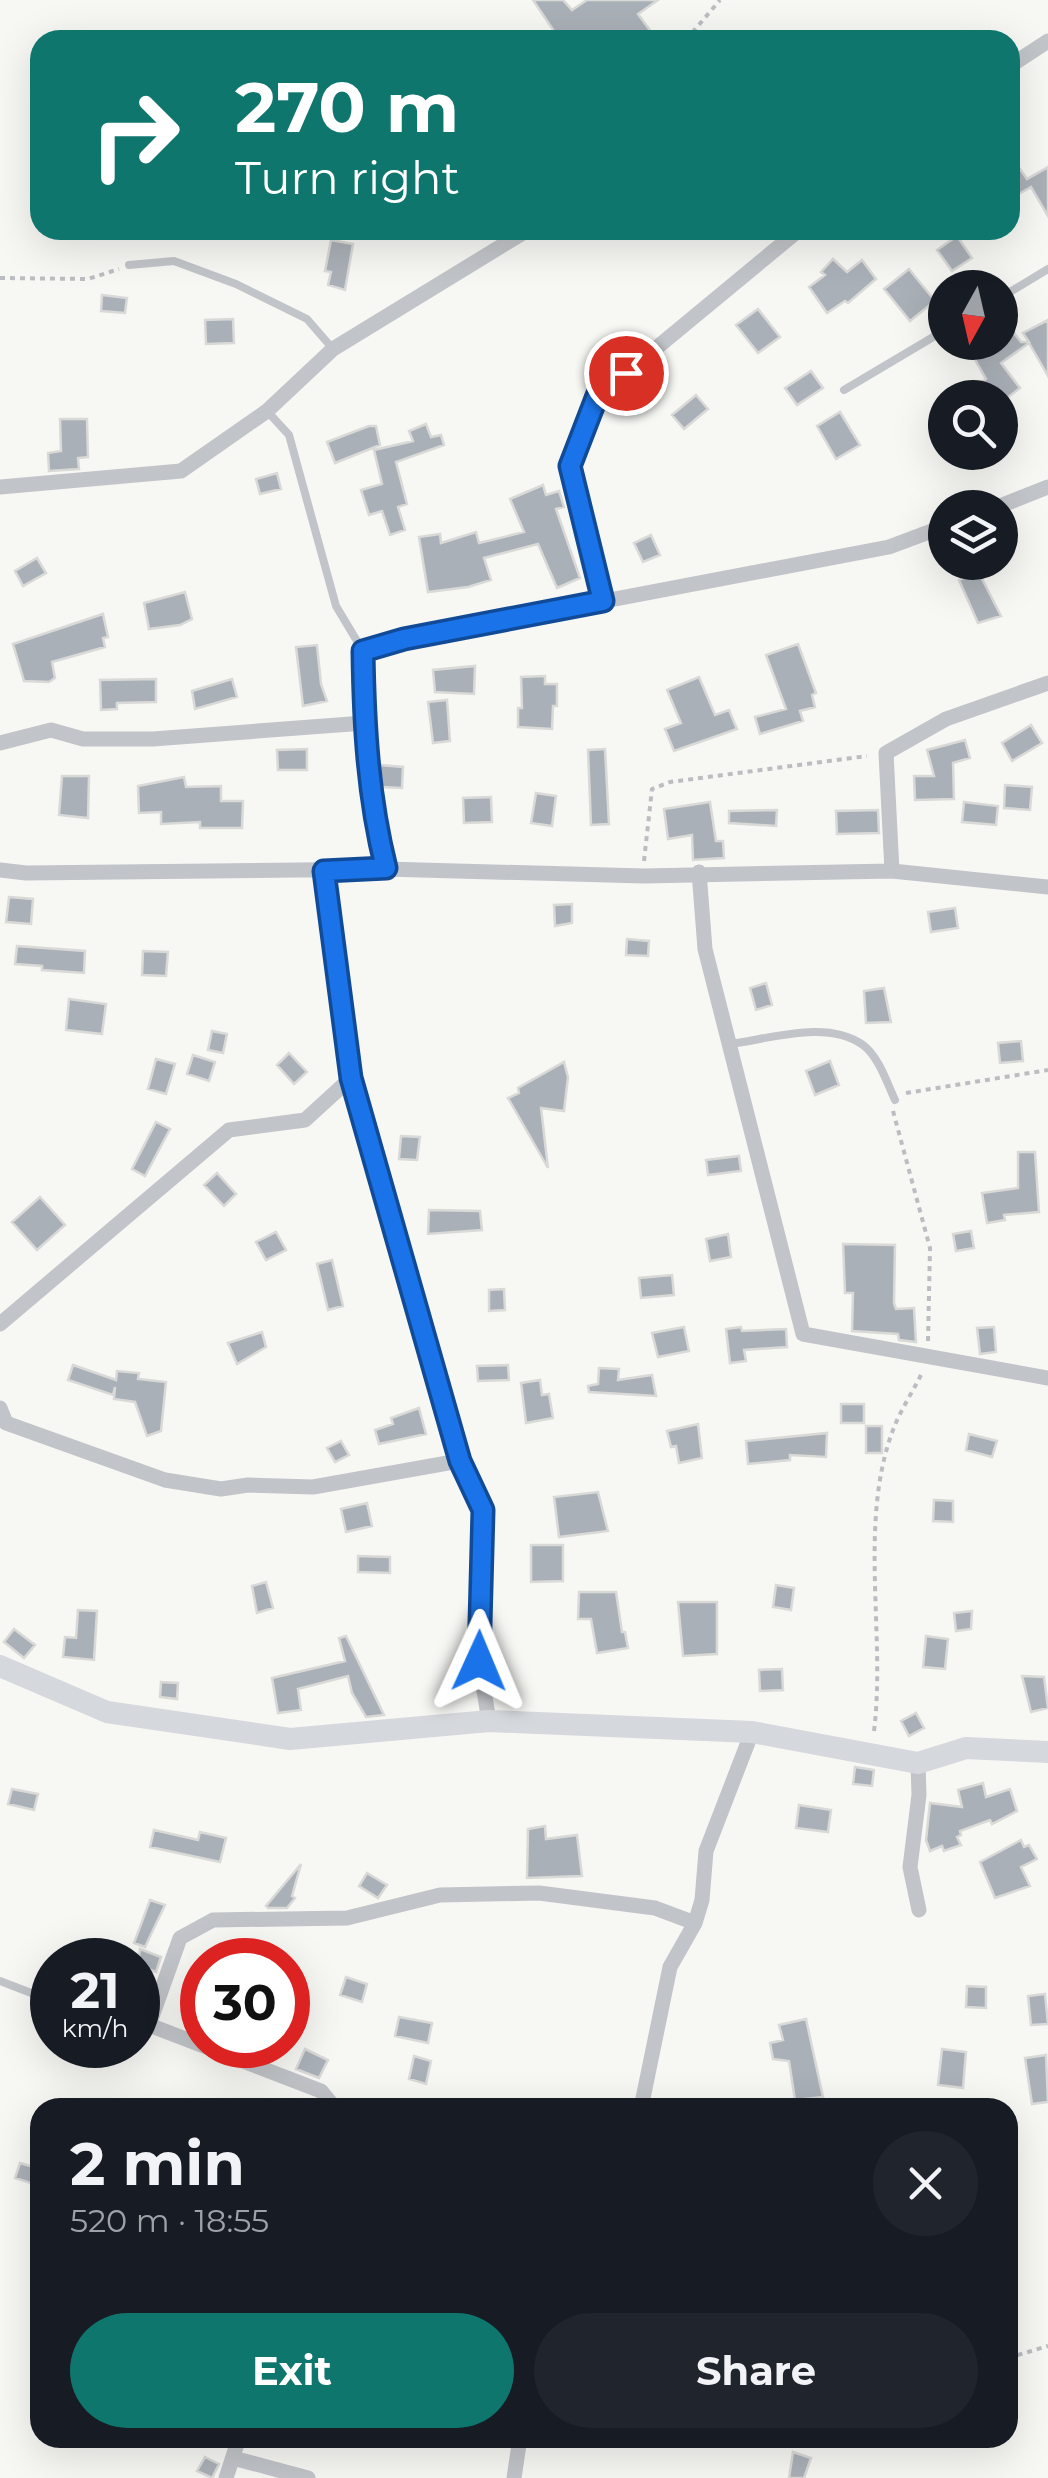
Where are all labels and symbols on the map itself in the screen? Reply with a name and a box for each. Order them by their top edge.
north arrow [928,270,1018,360]
pin [584,331,669,416]
position arrow [427,1609,531,1713]
speed limit sign: 30 [180,1938,310,2068]

